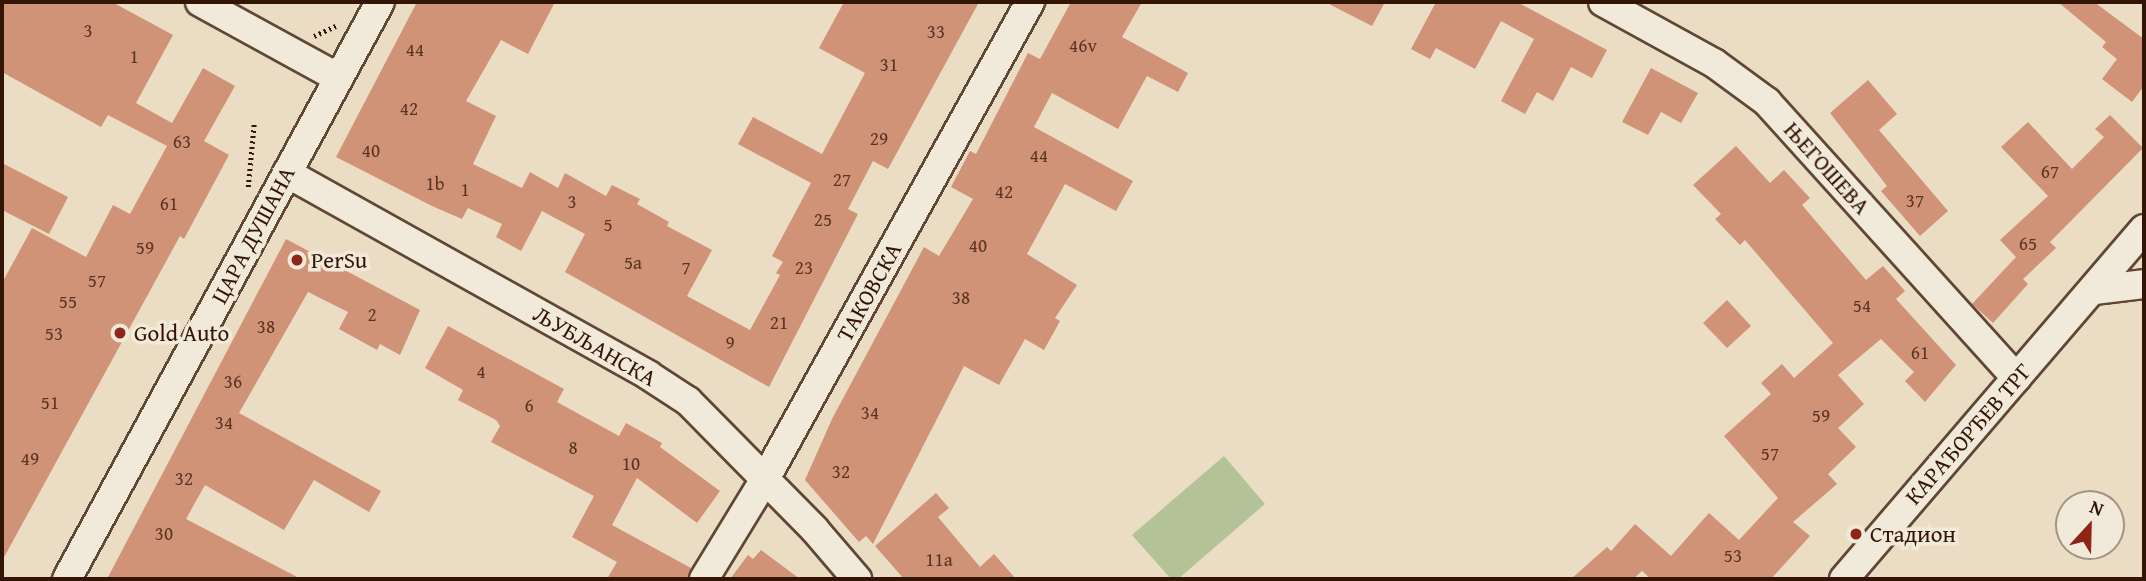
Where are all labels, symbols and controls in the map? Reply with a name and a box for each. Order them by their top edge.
house number: 3 [83,20,93,42]
house number: 33 [927,21,945,43]
house number: 46v [1069,35,1097,57]
house number: 44 [406,39,424,61]
house number: 1 [129,46,139,68]
house number: 31 [880,54,898,76]
house number: 42 [400,98,418,120]
street label: ЊЕГОШЕВА [1778,116,1876,220]
house number: 29 [870,128,888,150]
house number: 63 [173,131,191,153]
house number: 40 [362,140,380,162]
house number: 44 [1030,145,1048,167]
house number: 67 [2041,161,2059,183]
street label: ЦАРА ДУШАНА [205,162,301,308]
house number: 27 [833,169,851,191]
house number: 1b [426,173,444,195]
house number: 1 [460,179,470,201]
house number: 42 [995,181,1013,203]
house number: 37 [1906,190,1924,212]
house number: 3 [567,191,577,213]
house number: 61 [160,193,178,215]
house number: 25 [814,209,832,231]
house number: 5 [603,214,613,236]
house number: 65 [2019,233,2037,255]
house number: 40 [969,235,987,257]
house number: 59 [136,237,154,259]
street label: ТАКОВСКА [831,238,907,346]
place label: PerSu [311,246,367,274]
marker: PerSu [289,252,305,268]
house number: 5a [624,252,642,274]
house number: 7 [681,257,691,279]
house number: 23 [795,257,813,279]
house number: 57 [88,270,106,292]
house number: 38 [952,287,970,309]
house number: 55 [59,291,77,313]
house number: 54 [1853,295,1871,317]
street label: ЉУБЉАНСКА [529,300,661,392]
house number: 2 [367,304,377,326]
house number: 21 [770,312,788,334]
house number: 38 [257,316,275,338]
place label: Gold Auto [134,319,229,347]
house number: 53 [45,323,63,345]
marker: Gold Auto [112,325,128,341]
house number: 9 [725,332,735,354]
house number: 61 [1911,342,1929,364]
street label: КАРАЂОРЂЕВ ТРГ [1899,358,2037,510]
house number: 4 [476,361,486,383]
house number: 36 [224,371,242,393]
house number: 51 [41,392,59,414]
house number: 6 [524,395,534,417]
house number: 34 [861,402,879,424]
house number: 59 [1812,405,1830,427]
house number: 34 [215,412,233,434]
house number: 8 [568,437,578,459]
house number: 57 [1761,443,1779,465]
house number: 49 [21,448,39,470]
house number: 10 [622,453,640,475]
house number: 32 [832,461,850,483]
house number: 32 [175,468,193,490]
north arrow [2055,490,2125,560]
text: N [2086,492,2108,523]
place label: Стадион [1870,520,1956,548]
house number: 30 [155,523,173,545]
marker: Стадион [1848,526,1864,542]
house number: 53 [1724,545,1742,567]
house number: 11a [925,549,953,571]

